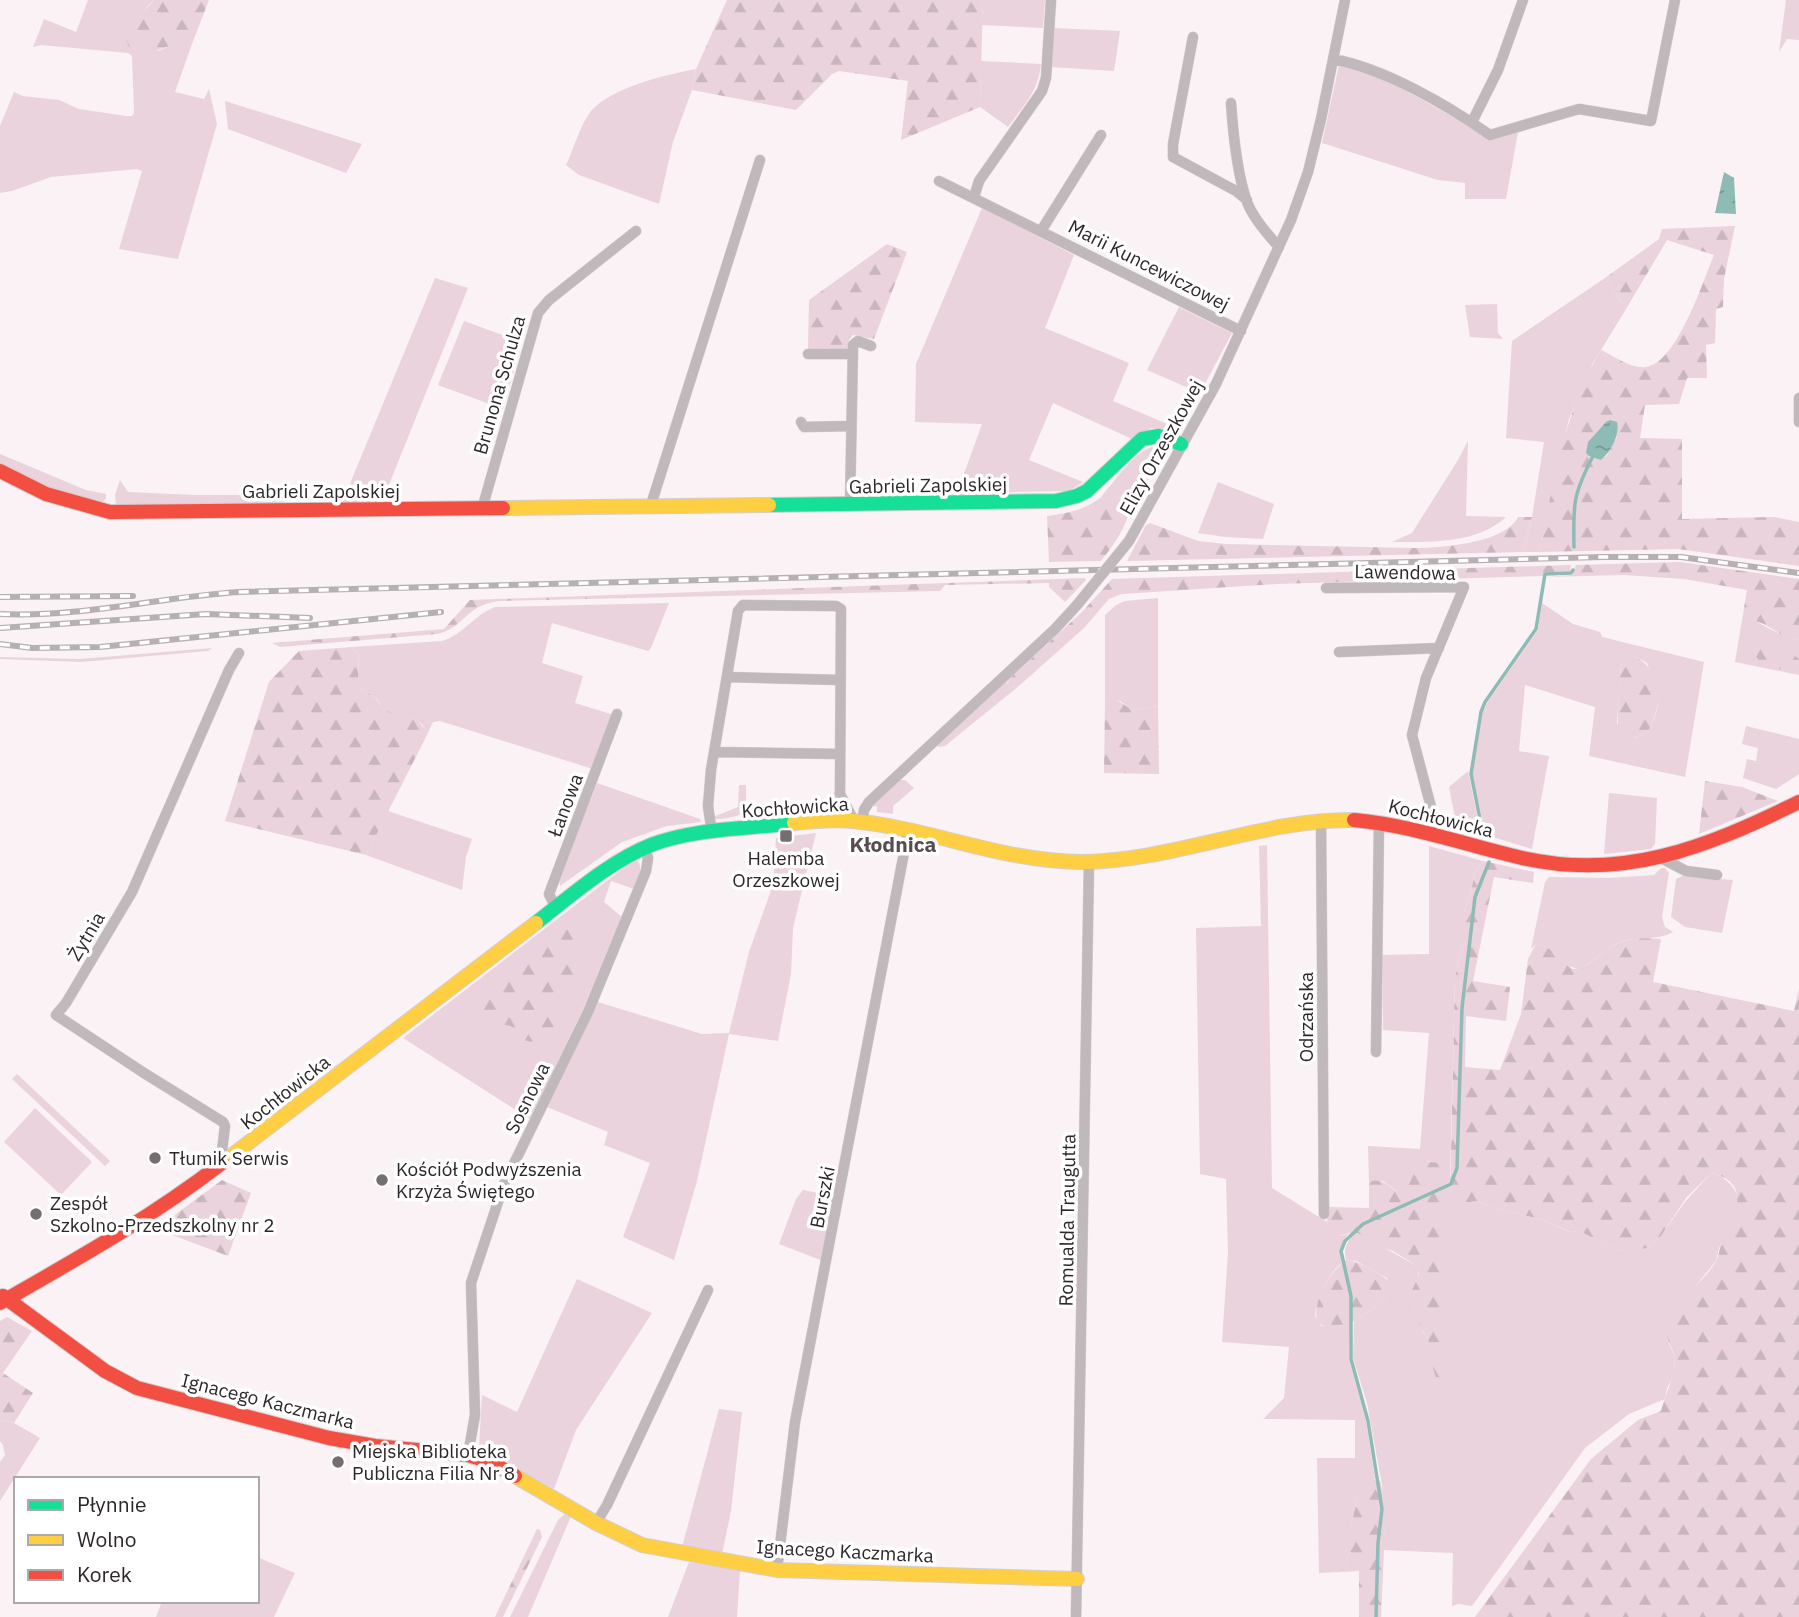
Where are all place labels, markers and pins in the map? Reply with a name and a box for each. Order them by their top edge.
marker: Halemba Orzeszkowej [778,828,794,844]
place label: Halemba Orzeszkowej [732,846,840,892]
place label: Tłumik Serwis [169,1146,289,1170]
marker: Tłumik Serwis [147,1150,163,1166]
place label: Kościół Podwyższenia Krzyża Świętego [396,1157,582,1203]
marker: Kościół Podwyższenia Krzyża Świętego [374,1172,390,1188]
place label: Zespół Szkolno-Przedszkolny nr 2 [50,1191,275,1237]
marker: Zespół Szkolno-Przedszkolny nr 2 [28,1206,44,1222]
place label: Miejska Biblioteka Publiczna Filia Nr 8 [352,1439,515,1485]
marker: Miejska Biblioteka Publiczna Filia Nr 8 [330,1454,346,1470]

